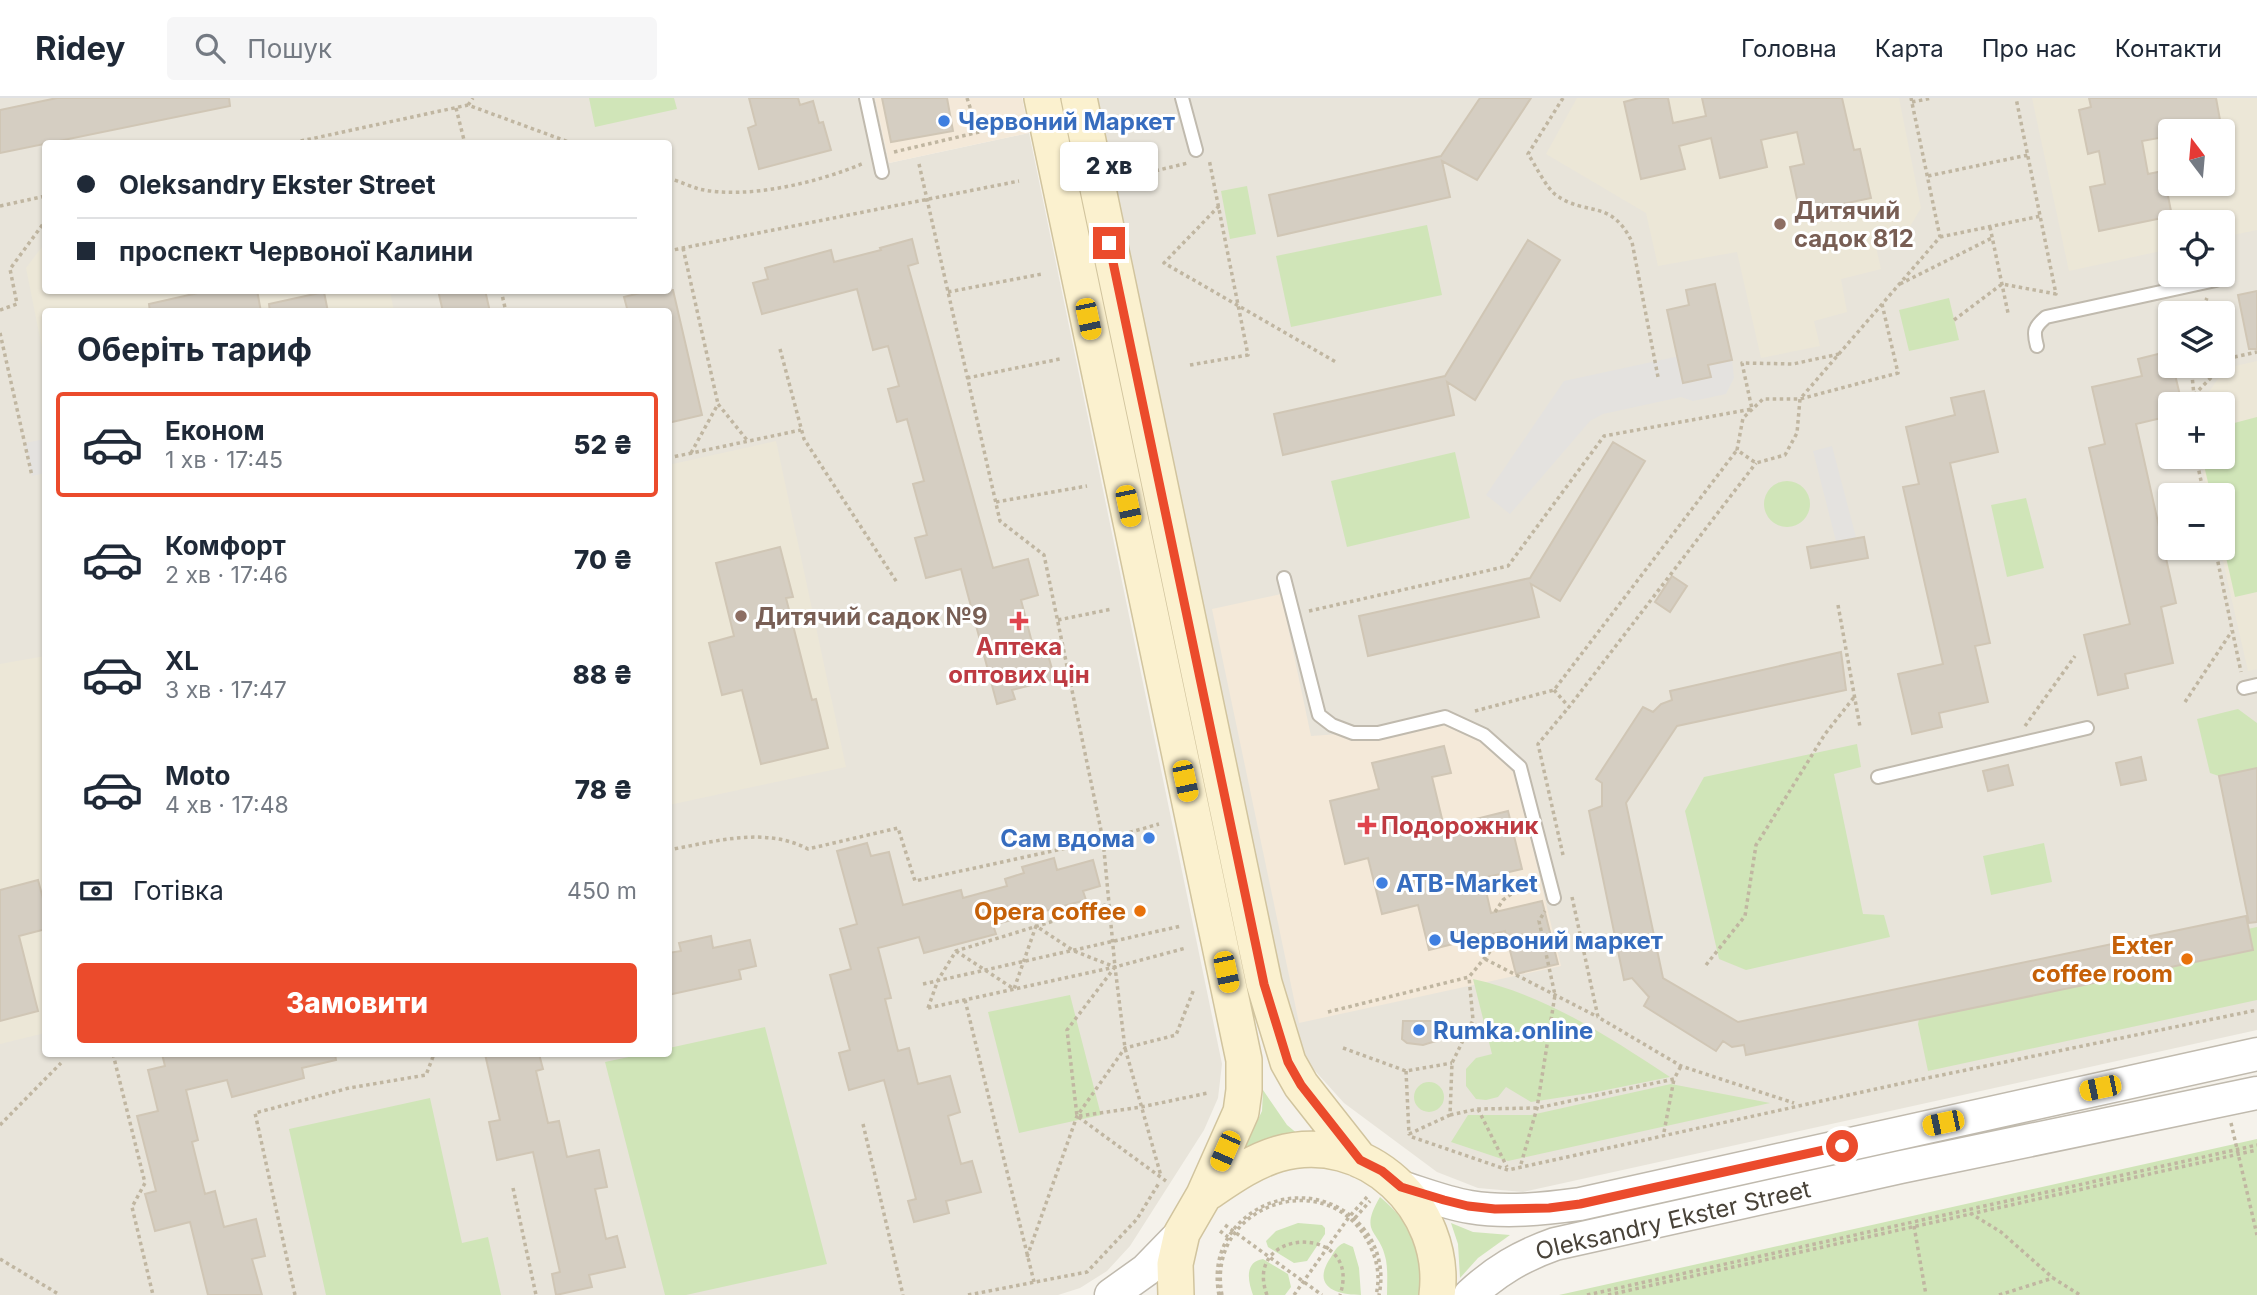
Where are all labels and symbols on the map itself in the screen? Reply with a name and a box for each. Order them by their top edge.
place label: Червоний Маркет [958,107,1175,136]
marker: Червоний Маркет [936,113,952,129]
north arrow [2158,119,2235,196]
callout: 2 хв [1060,142,1158,190]
place label: Дитячий садок 812 [1794,196,1914,253]
marker: Дитячий садок 812 [1772,216,1788,232]
route end [1093,227,1125,259]
car [1074,296,1103,342]
car [1114,483,1143,529]
place label: Дитячий садок №9 [755,602,988,631]
marker: Дитячий садок №9 [733,608,749,624]
marker: Аптека оптових цін [1011,613,1027,629]
place label: Аптека оптових цін [948,632,1090,689]
car [1171,758,1200,804]
place label: Подорожник [1381,811,1538,840]
marker: Подорожник [1359,817,1375,833]
place label: Сам вдома [1000,824,1135,853]
marker: Сам вдома [1141,830,1157,846]
place label: ATB-Market [1396,869,1538,898]
marker: ATB-Market [1374,875,1390,891]
place label: Opera coffee [974,897,1126,926]
marker: Opera coffee [1132,903,1148,919]
place label: Червоний маркет [1449,926,1663,955]
place label: Exter coffee room [2032,931,2173,988]
marker: Червоний маркет [1427,932,1443,948]
car [1212,949,1241,995]
marker: Exter coffee room [2179,951,2195,967]
place label: Rumka.online [1433,1016,1593,1045]
marker: Rumka.online [1411,1022,1427,1038]
car [2078,1073,2123,1103]
car [1921,1108,1966,1138]
car [1207,1128,1244,1174]
route start [1826,1130,1858,1162]
street label: Oleksandry Ekster Street [1533,1174,1813,1266]

